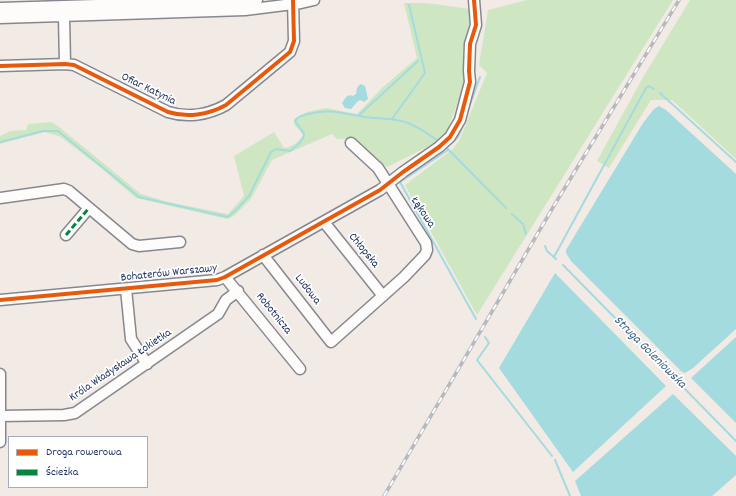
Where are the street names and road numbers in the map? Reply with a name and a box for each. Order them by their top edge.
street label: Ofiar Katynia [118,71,178,109]
street label: Łąkowa [407,195,437,231]
street label: Chłopska [345,231,381,271]
street label: Bohaterów Warszawy [120,262,218,286]
street label: Ludowa [291,272,323,308]
street label: Robotnicza [252,290,294,338]
street label: Króla Władysława Łokietka [67,326,175,406]

